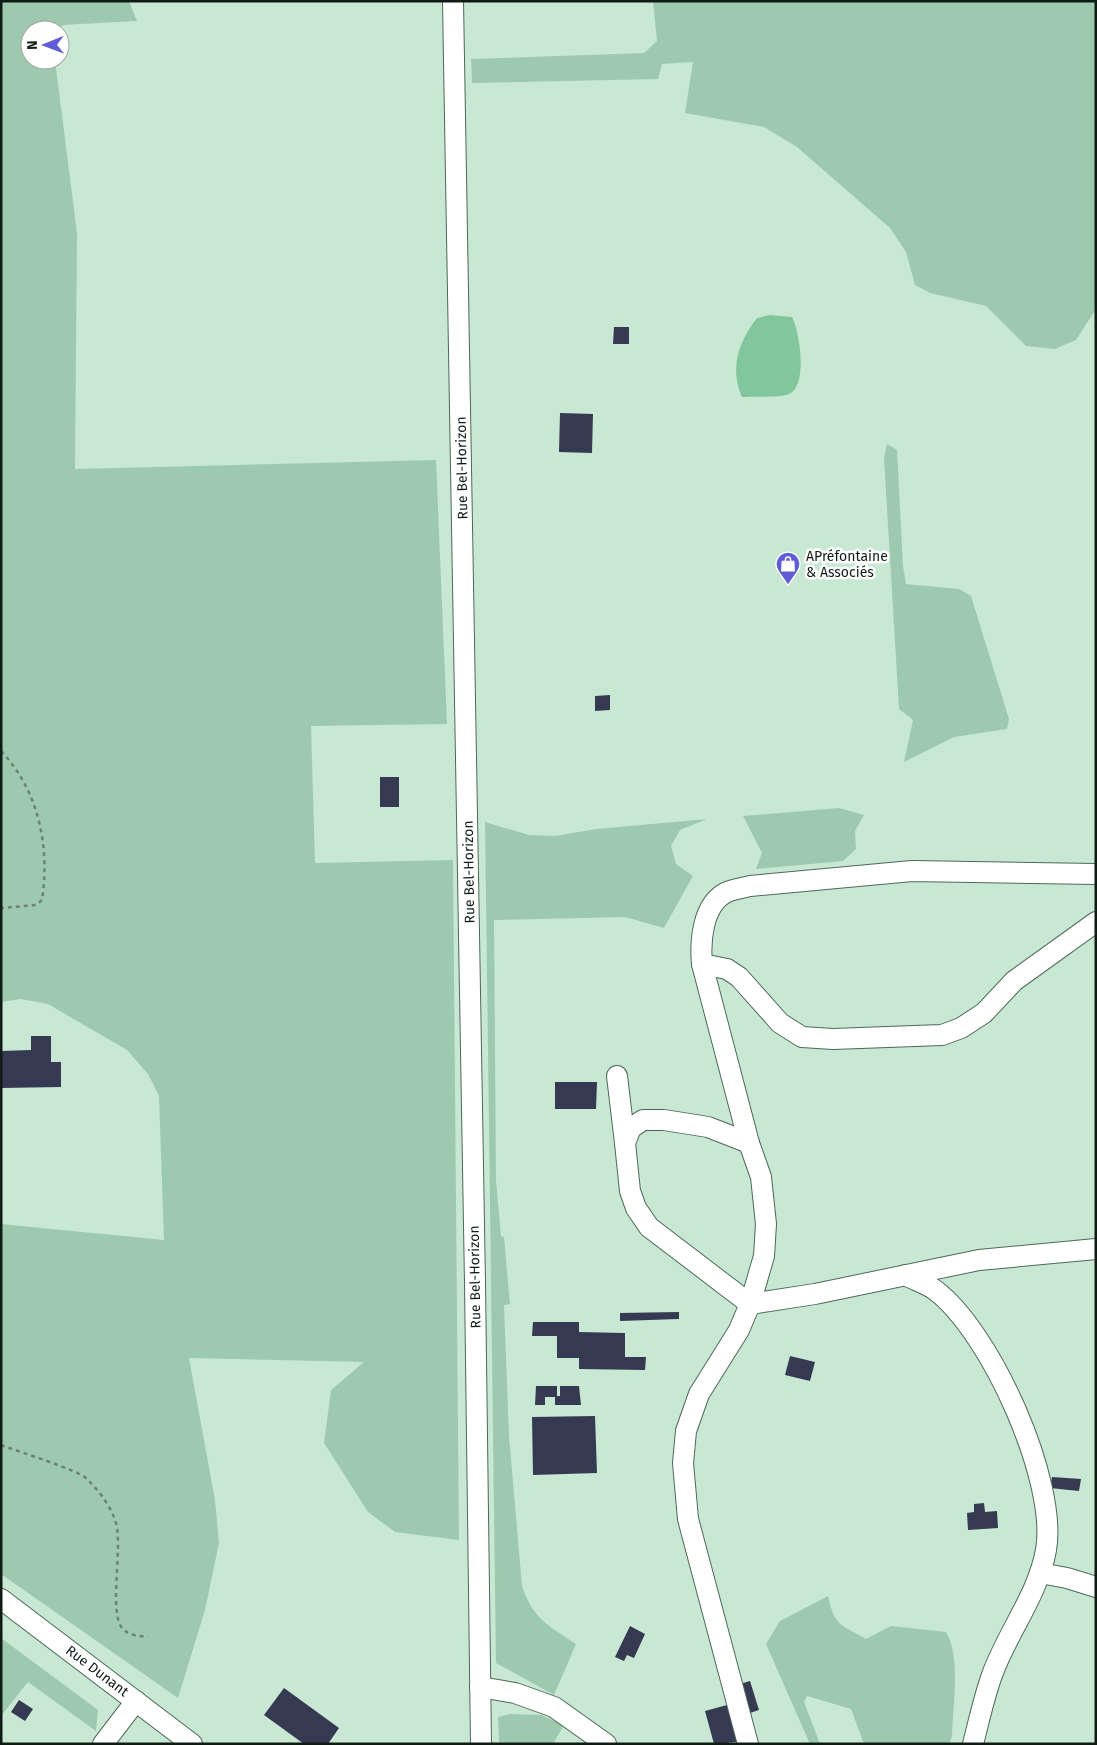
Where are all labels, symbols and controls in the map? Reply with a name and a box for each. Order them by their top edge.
north arrow [20,20,70,70]
text: N [24,40,41,50]
street label: Rue Bel-Horizon [453,416,471,520]
place label: APréfontaine & Associés [806,548,888,581]
shop icon: APréfontaine & Associés [775,551,801,585]
street label: Rue Bel-Horizon [460,820,478,924]
street label: Rue Bel-Horizon [466,1225,484,1329]
street label: Rue Dunant [62,1642,132,1701]

